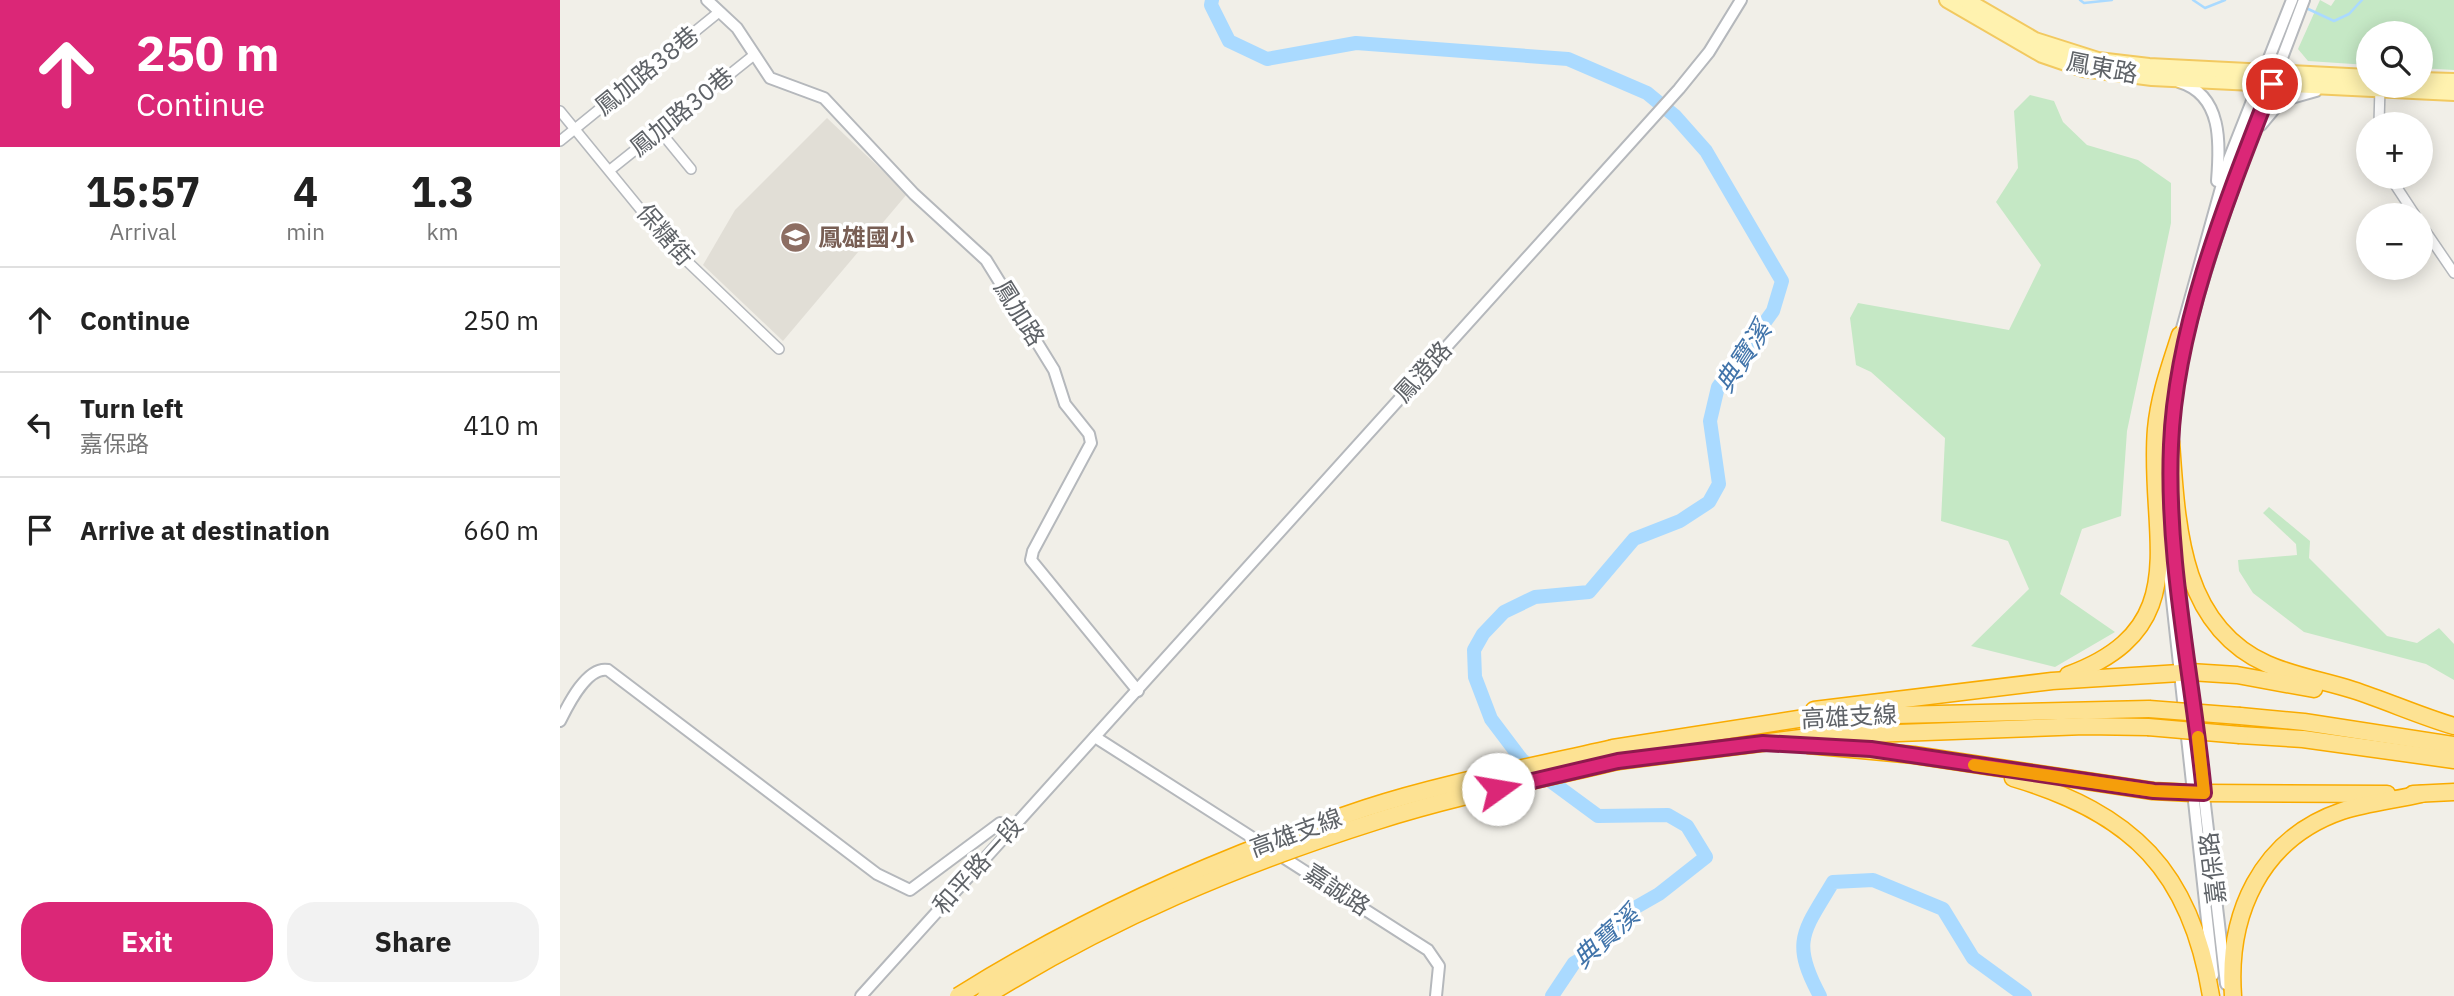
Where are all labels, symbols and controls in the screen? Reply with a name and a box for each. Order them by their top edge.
street label: 鳳加路38巷 [588,19,705,122]
text: 250 m [136,21,280,84]
map controls [2356,21,2433,280]
button: search [2356,21,2433,98]
icon: ahead [21,28,112,119]
street label: 鳳東路 [2064,44,2141,90]
pin [2242,54,2302,114]
street label: 鳳加路30巷 [623,60,740,163]
icon: arrive [2253,65,2291,103]
text: Continue [136,83,265,125]
button: + [2356,112,2433,189]
text: 15:57 [86,164,200,219]
text: 4 [293,164,318,219]
text: 1.3 [411,164,474,219]
street label: 保糖街 [630,197,701,272]
button: − [2356,203,2433,280]
text: Arrival [110,216,177,246]
text: min [286,216,325,246]
text: km [426,216,459,246]
school or university icon: 鳳雄國小 [778,221,812,255]
place label: 鳳雄國小 [818,221,914,253]
street label: 鳳加路 [987,273,1052,351]
icon: ahead [21,301,59,339]
text: Continue [80,303,190,337]
text: 250 m [463,303,539,337]
water label: 典寶溪 [1707,311,1780,398]
street label: 鳳澄路 [1386,334,1458,409]
text: Turn left [80,391,183,425]
icon: left [21,406,59,444]
text: 410 m [463,408,539,442]
text: 嘉保路 [80,428,149,458]
icon: arrive [21,511,59,549]
text: Arrive at destination [80,513,330,547]
text: 660 m [463,513,539,547]
street label: 高雄支線 [1800,698,1898,734]
position arrow [1461,752,1535,826]
street label: 高雄支線 [1245,801,1346,864]
street label: 和平路一段 [925,810,1029,921]
street label: 嘉保路 [2192,830,2232,906]
street label: 嘉誠路 [1299,856,1376,922]
water label: 典寶溪 [1565,895,1649,975]
button: Exit [21,902,273,982]
button: Share [287,902,539,982]

